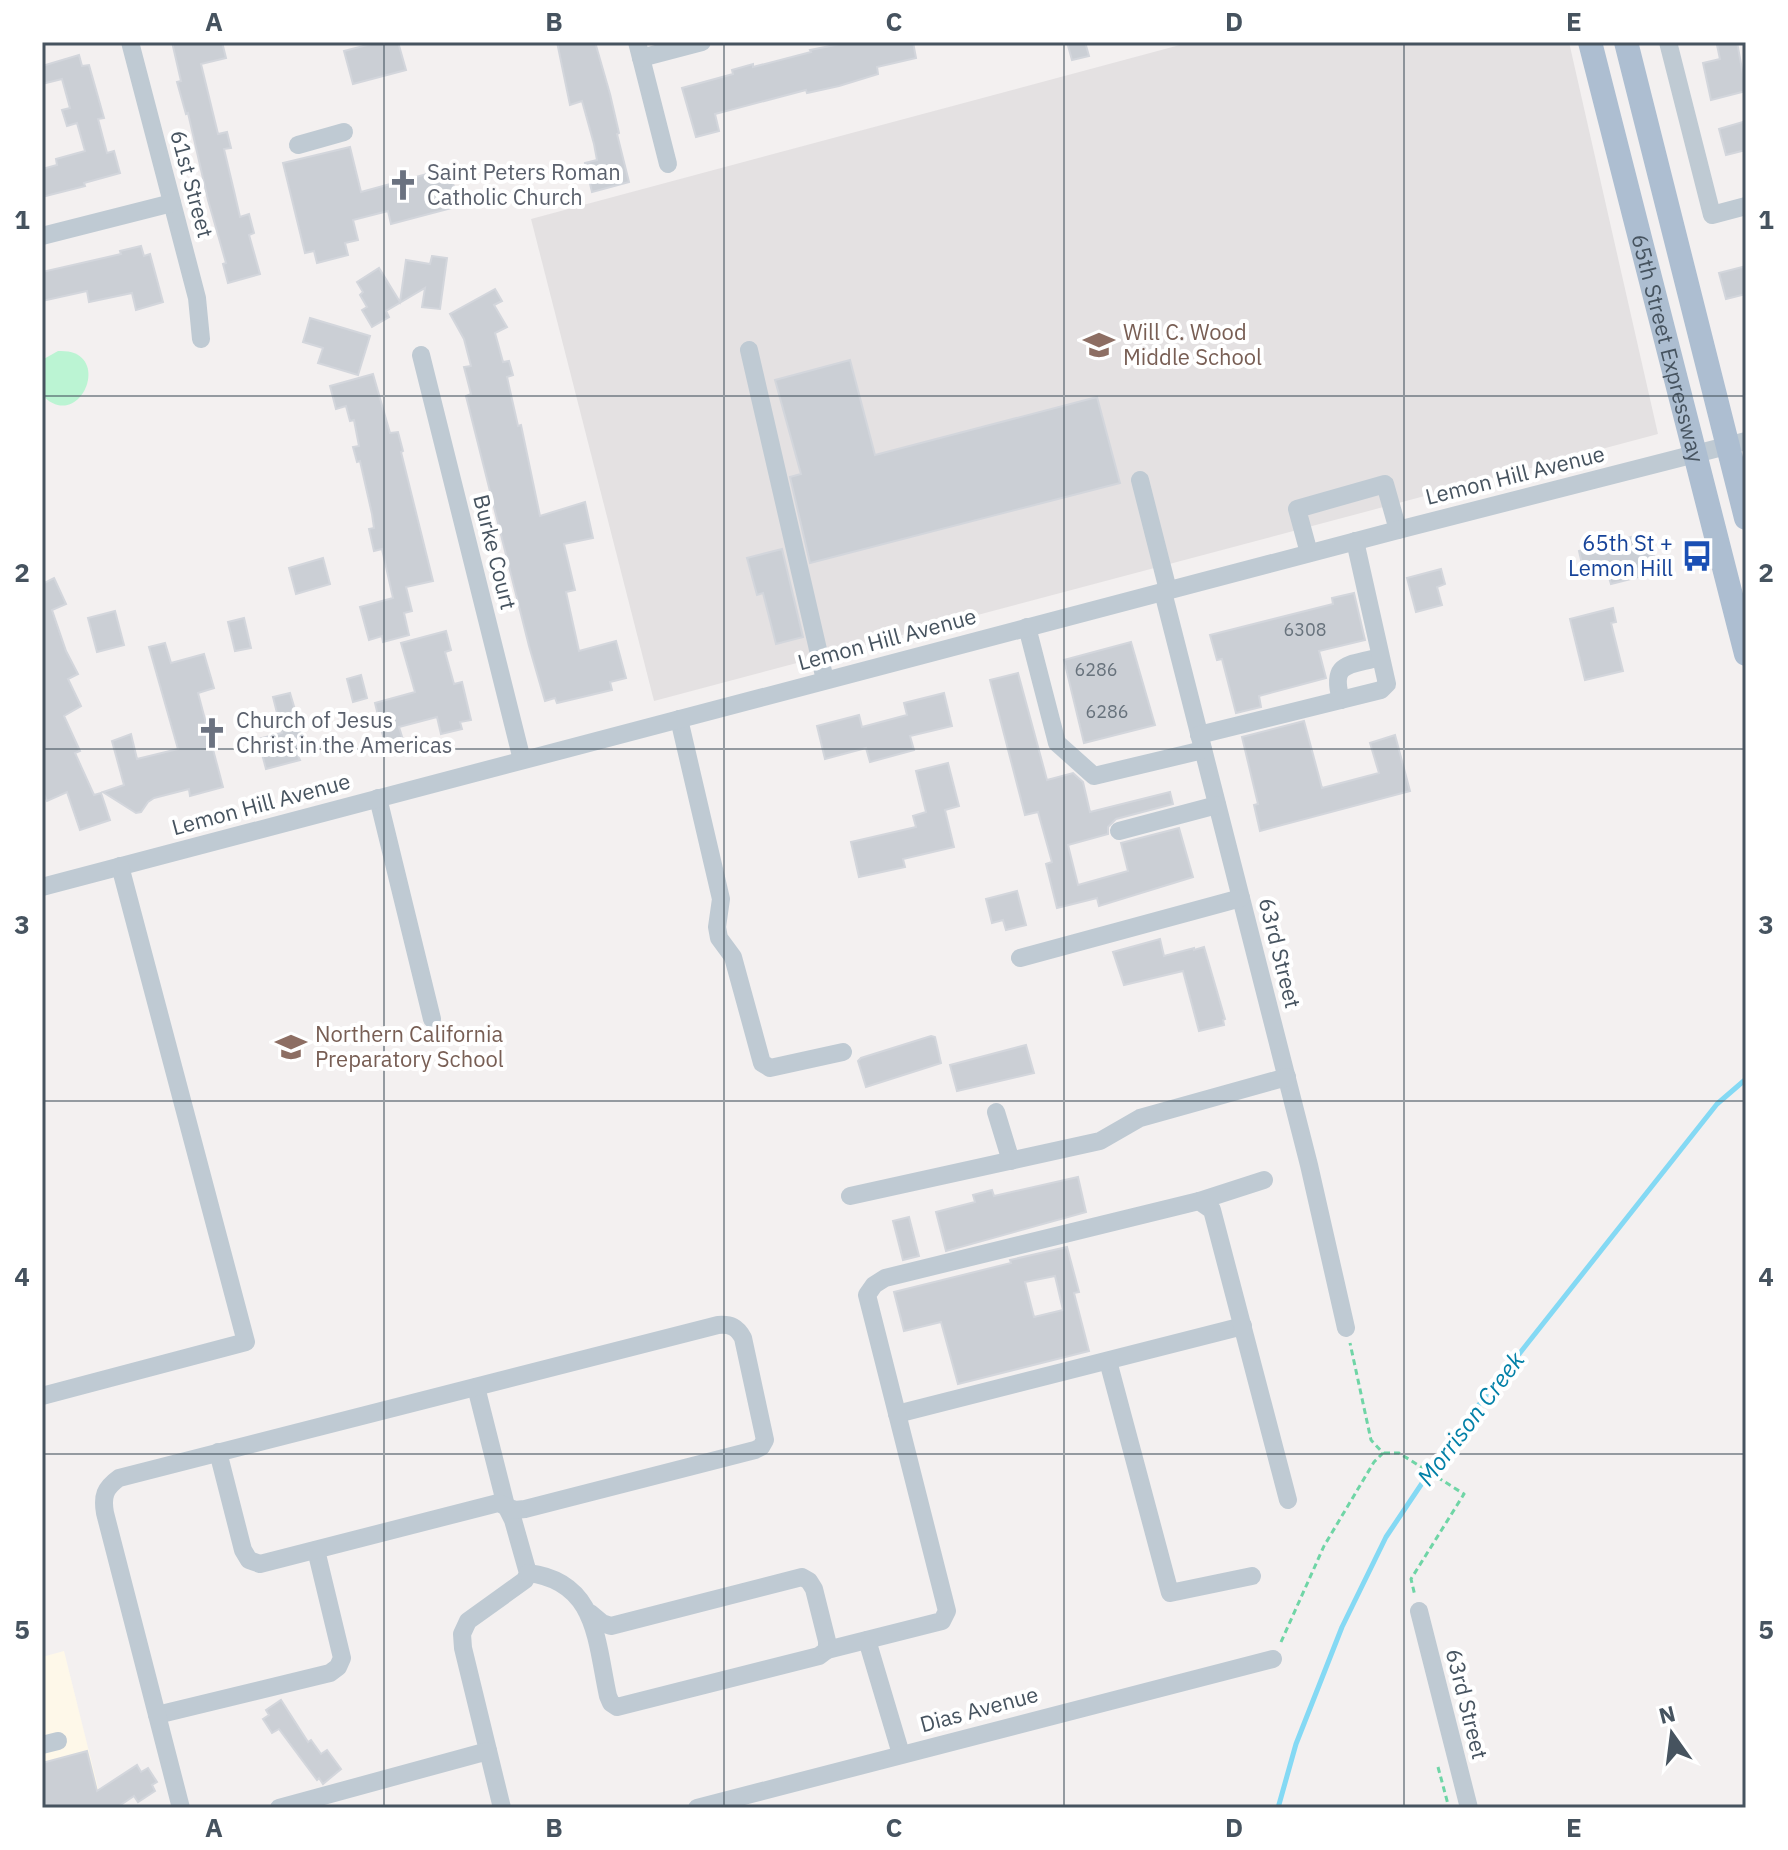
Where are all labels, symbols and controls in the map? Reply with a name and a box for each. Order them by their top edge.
text: A [205,4,223,38]
text: B [545,4,563,38]
text: C [886,4,903,38]
text: D [1225,4,1243,38]
text: E [1566,4,1582,38]
street label: 61st Street [164,127,221,241]
place label: Saint Peters Roman Catholic Church [427,157,621,211]
church icon: Saint Peters Roman Catholic Church [386,168,420,202]
text: 1 [14,202,30,236]
text: 1 [1758,202,1774,236]
street label: 65th Street Expressway [1626,231,1712,465]
place label: Will C. Wood Middle School [1123,317,1262,371]
school or university icon: Will C. Wood Middle School [1082,328,1116,362]
street label: Lemon Hill Avenue [1422,438,1607,511]
street label: Burke Court [467,491,524,613]
place label: 65th St + Lemon Hill [1568,528,1673,582]
bus stop icon: 65th St + Lemon Hill [1680,539,1714,573]
text: 2 [14,555,30,589]
text: 2 [1758,555,1774,589]
street label: Lemon Hill Avenue [794,601,979,676]
house number: 6308 [1283,618,1327,641]
house number: 6286 [1074,658,1118,681]
house number: 6286 [1085,700,1129,723]
place label: Church of Jesus Christ in the Americas [236,705,452,759]
church icon: Church of Jesus Christ in the Americas [195,716,229,750]
street label: Lemon Hill Avenue [168,766,353,841]
street label: 63rd Street [1253,895,1308,1011]
text: 3 [14,907,30,941]
text: 3 [1758,907,1774,941]
place label: Northern California Preparatory School [315,1019,504,1073]
school or university icon: Northern California Preparatory School [274,1030,308,1064]
text: 4 [14,1259,30,1293]
text: 4 [1758,1259,1774,1293]
water label: Morrison Creek [1409,1345,1531,1492]
text: 5 [14,1612,30,1646]
text: 5 [1758,1612,1774,1646]
street label: 63rd Street [1440,1646,1495,1762]
street label: Dias Avenue [916,1679,1041,1738]
north arrow [1632,1694,1712,1774]
text: N [1656,1698,1678,1730]
text: A [205,1810,223,1844]
text: B [545,1810,563,1844]
text: C [886,1810,903,1844]
text: D [1225,1810,1243,1844]
text: E [1566,1810,1582,1844]

